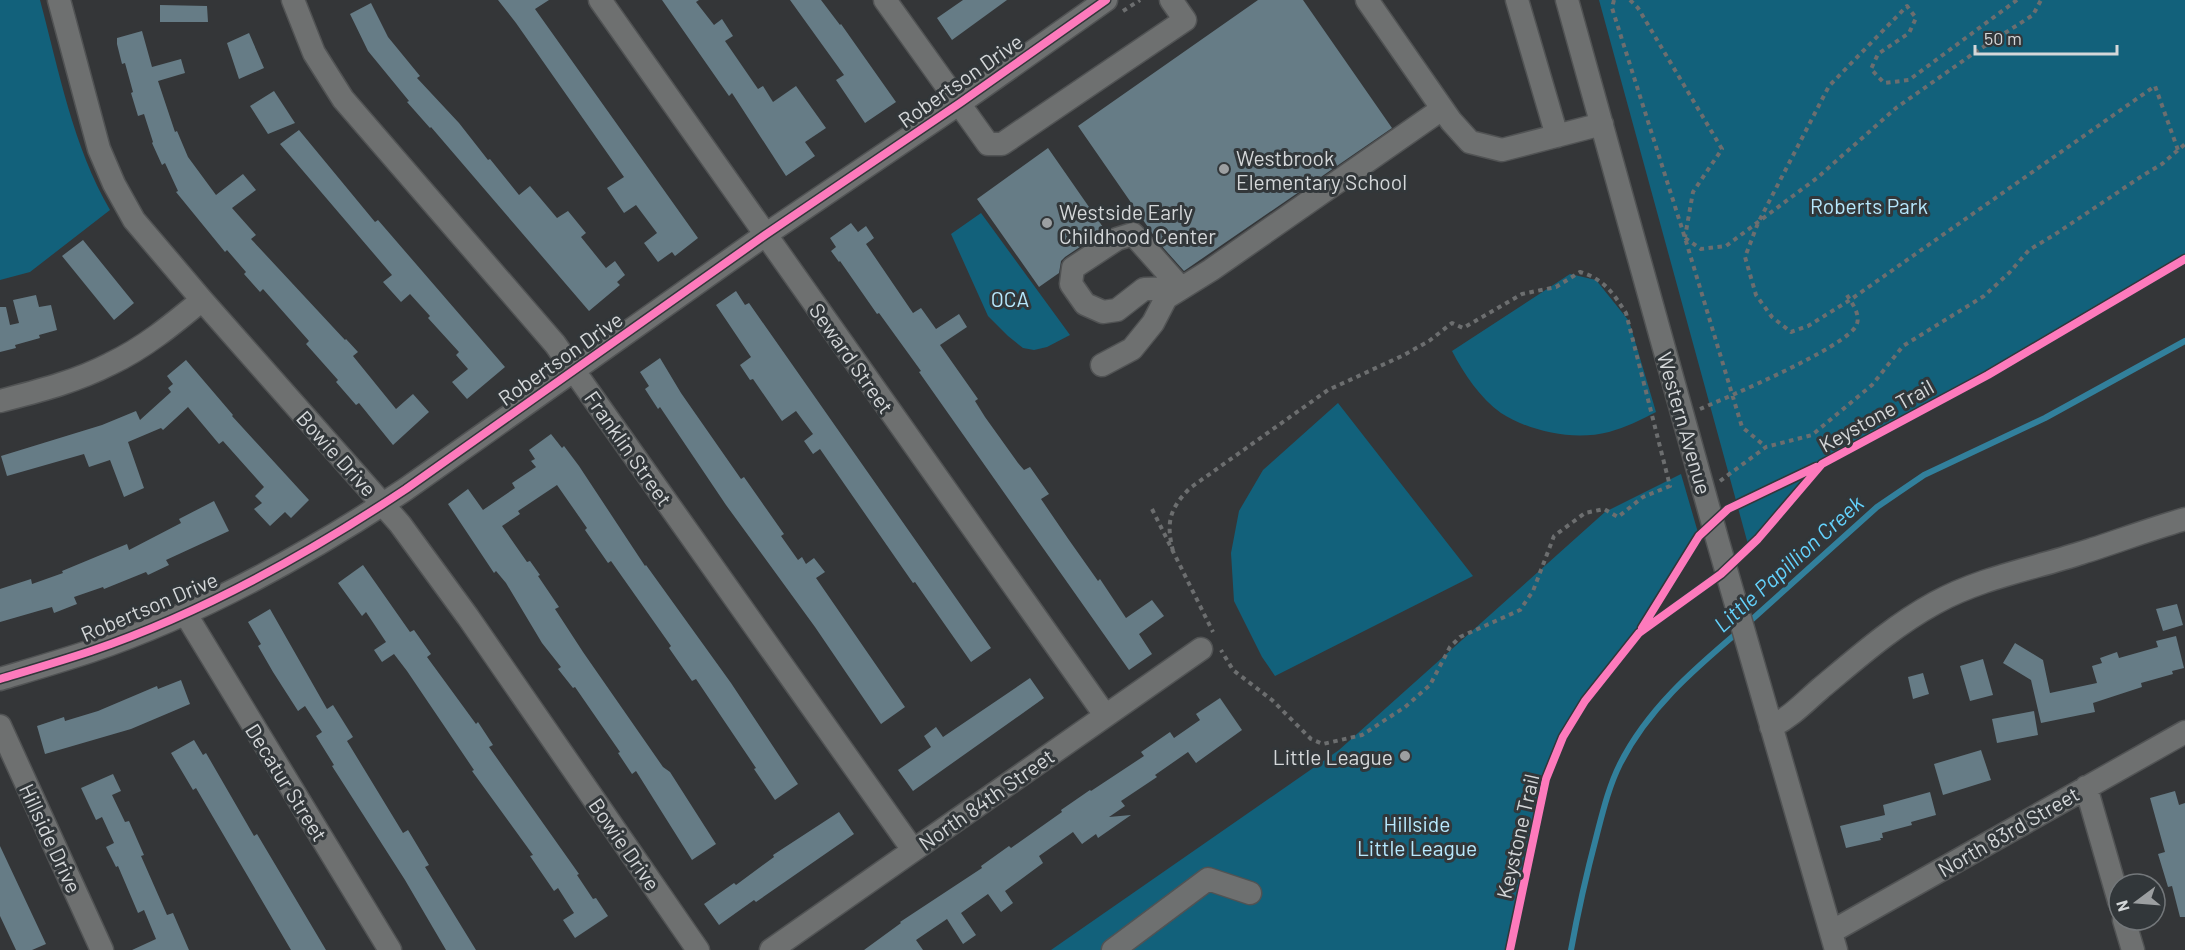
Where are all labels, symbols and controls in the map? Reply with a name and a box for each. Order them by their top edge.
scale bar [1975,18,2118,56]
text: 50 m [1984,27,2022,49]
street label: Robertson Drive [893,28,1027,132]
place label: Westbrook Elementary School [1236,145,1407,194]
marker: Westbrook Elementary School [1217,162,1231,176]
park label: Roberts Park [1810,193,1928,218]
place label: Westside Early Childhood Center [1059,199,1216,248]
marker: Westside Early Childhood Center [1040,216,1054,230]
park label: OCA [991,286,1030,311]
street label: Seward Street [805,298,899,418]
street label: Robertson Drive [493,306,627,410]
street label: Western Avenue [1653,349,1717,497]
street label: Keystone Trail [1814,373,1938,457]
street label: Franklin Street [580,386,678,510]
street label: Bowie Drive [292,405,382,501]
water label: Little Papillion Creek [1708,489,1868,637]
street label: Robertson Drive [77,566,221,646]
street label: Decatur Street [241,719,333,845]
street label: North 84th Street [913,743,1059,855]
place label: Little League [1273,744,1393,769]
marker: Little League [1398,749,1412,763]
street label: Keystone Trail [1491,771,1543,901]
street label: Hillside Drive [15,779,87,897]
street label: North 83rd Street [1933,780,2083,882]
street label: Bowie Drive [584,793,666,895]
park label: Hillside Little League [1357,811,1477,860]
north arrow [2107,872,2167,932]
text: N [2112,899,2133,914]

